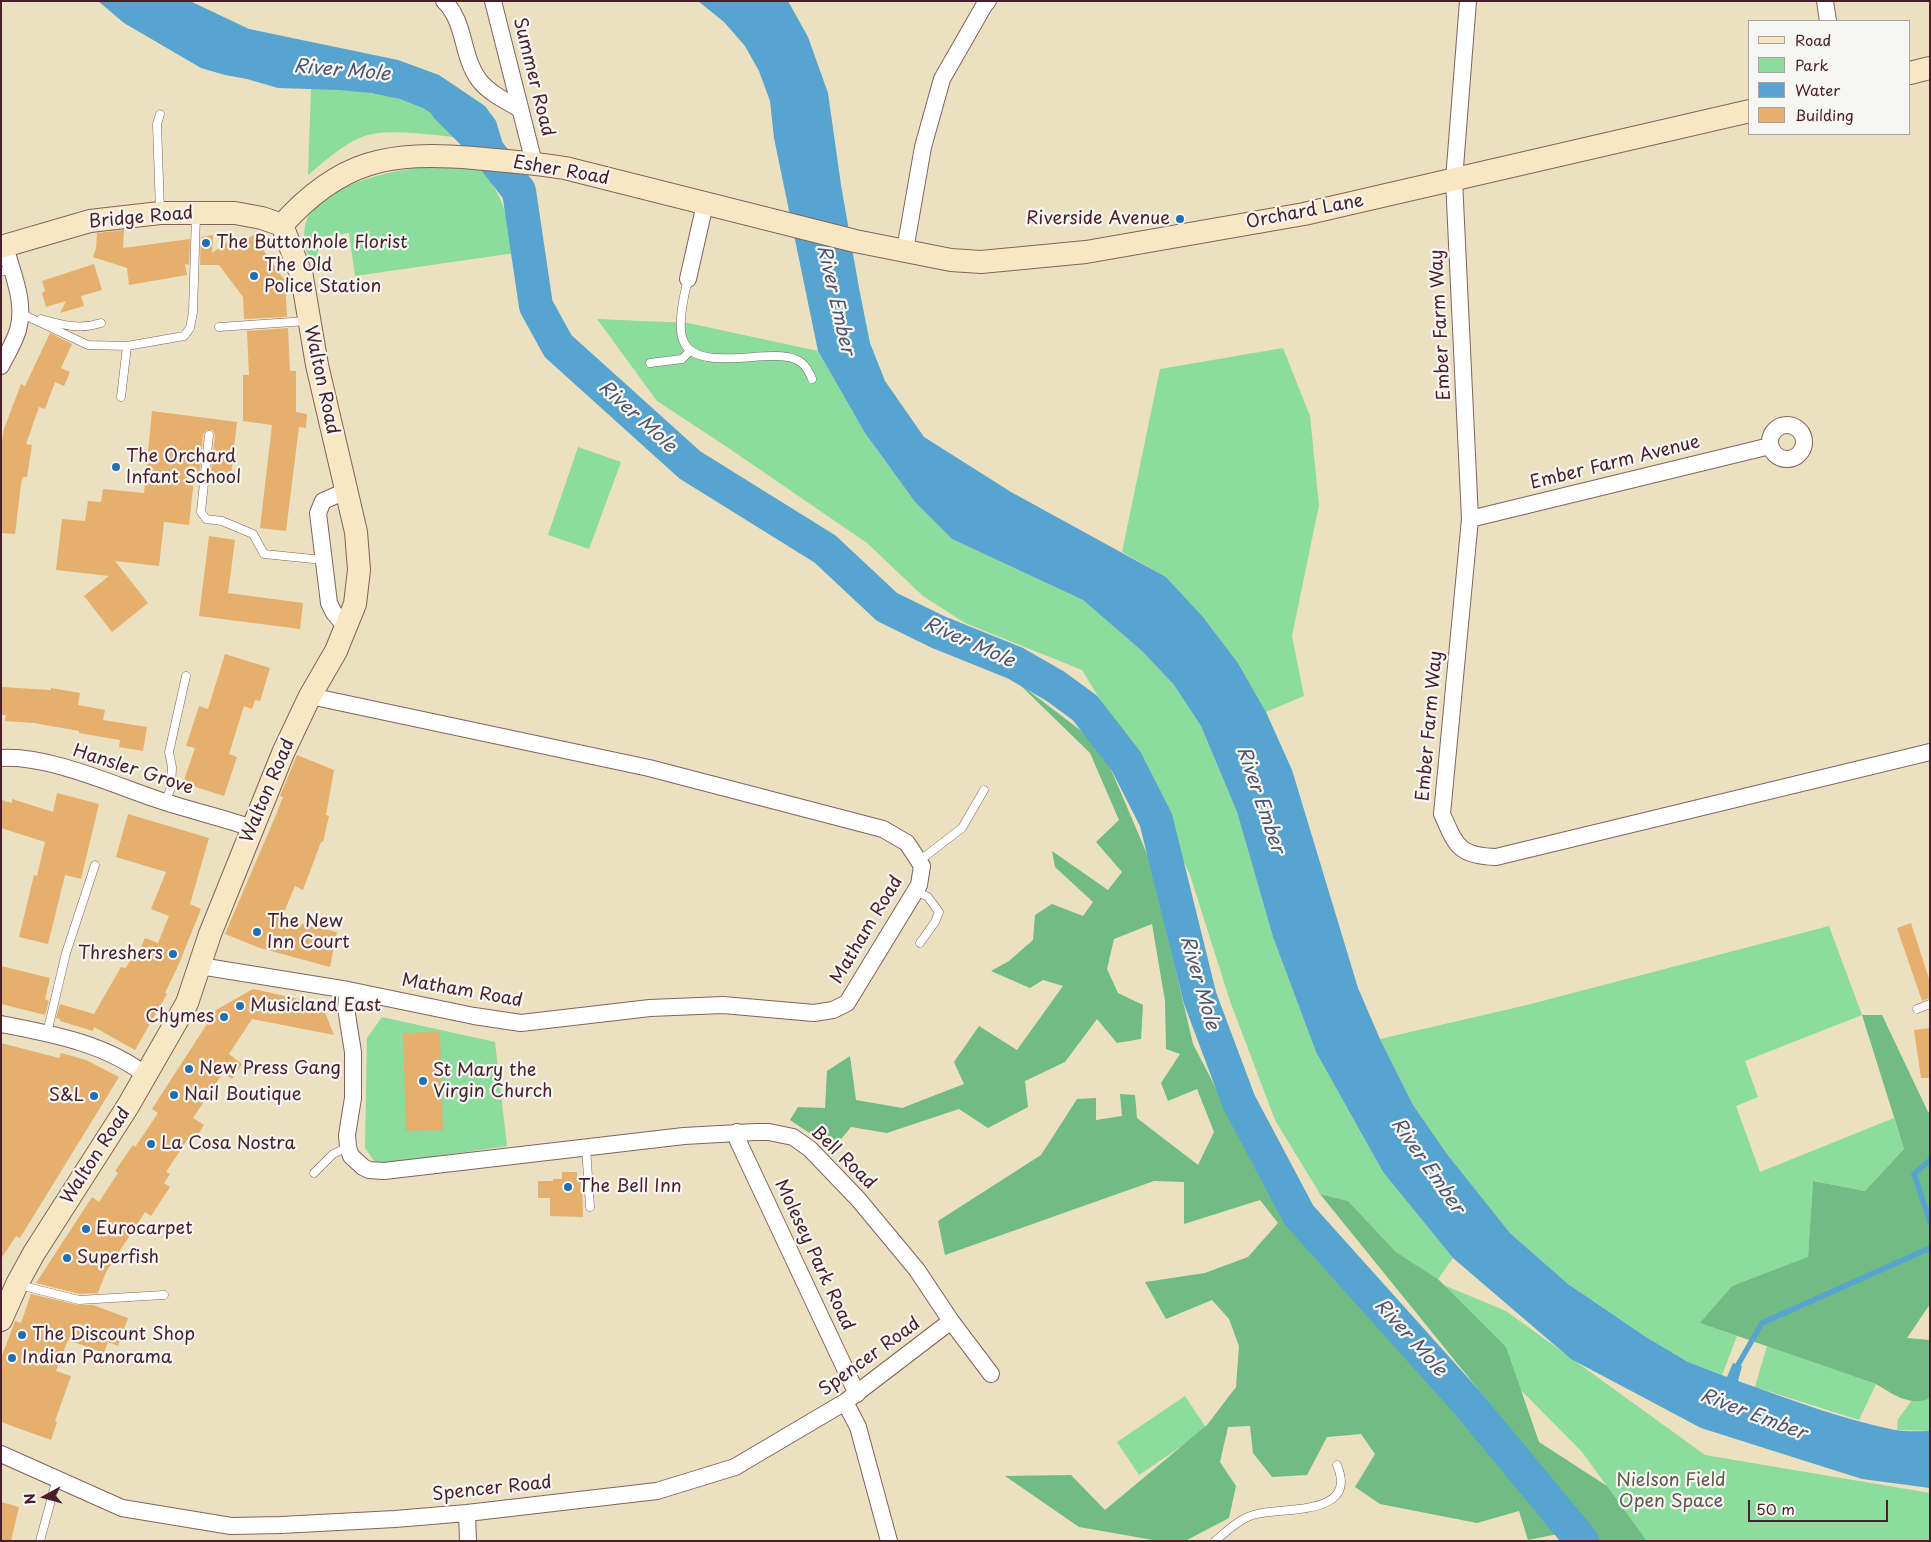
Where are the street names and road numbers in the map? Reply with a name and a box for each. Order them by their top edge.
street label: Summer Road [508,15,558,139]
street label: Esher Road [511,152,611,190]
street label: Orchard Lane [1244,190,1366,234]
street label: Bridge Road [88,203,194,233]
street label: Ember Farm Way [1426,249,1456,401]
street label: Walton Road [299,323,343,437]
street label: Ember Farm Avenue [1528,431,1702,495]
street label: Ember Farm Way [1413,650,1447,802]
street label: Walton Road [236,736,300,846]
street label: Hansler Grove [70,740,196,800]
street label: Matham Road [826,872,908,988]
street label: Matham Road [400,970,524,1012]
street label: Walton Road [57,1104,135,1208]
street label: Bell Road [806,1122,880,1194]
street label: Molesey Park Road [770,1176,858,1334]
street label: Spencer Road [815,1313,925,1401]
street label: Spencer Road [431,1472,553,1506]

